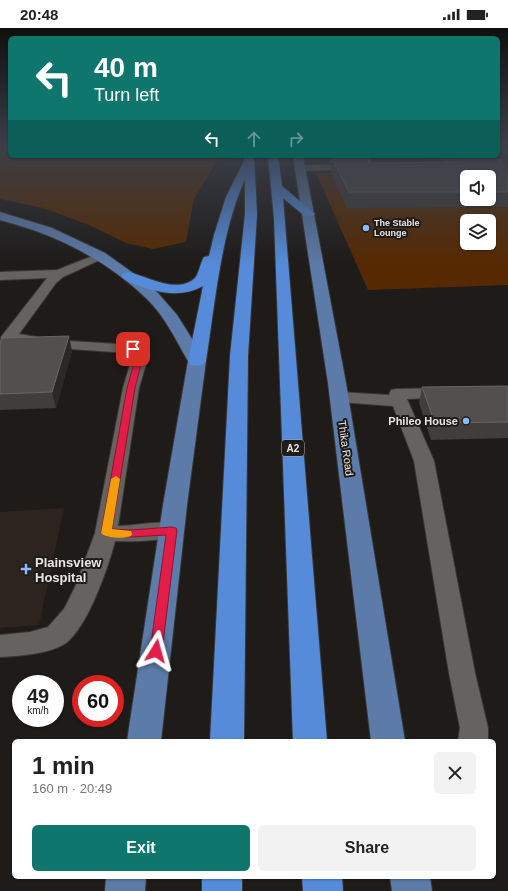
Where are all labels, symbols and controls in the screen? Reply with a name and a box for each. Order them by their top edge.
text: 20:48 [20,6,58,23]
icon: left [28,52,80,104]
text: 40 m [94,52,158,83]
text: Turn left [94,85,159,105]
icon: left [201,128,223,150]
icon: ahead [243,128,265,150]
icon: right [285,128,307,150]
map controls [460,170,496,250]
button: sound [460,170,496,206]
button: layers [460,214,496,250]
place label: The Stable Lounge [374,218,420,238]
marker: The Stable Lounge [361,223,371,233]
pin [116,332,150,366]
icon: arrive [122,338,144,360]
place label: Phileo House [388,415,458,427]
marker: Phileo House [461,416,471,426]
street label: Thika Road [336,419,356,477]
road number: A2 [282,440,304,456]
place label: Plainsview Hospital [35,555,102,585]
marker: Plainsview Hospital [20,563,32,575]
position arrow [135,630,177,672]
speed limit sign: 60 [72,675,124,727]
text: 49 [27,685,49,707]
text: km/h [27,705,49,716]
text: 1 min [32,752,95,779]
button: close [434,752,476,794]
text: 160 m · 20:49 [32,781,112,796]
button: Exit [32,825,250,871]
button: Share [258,825,476,871]

